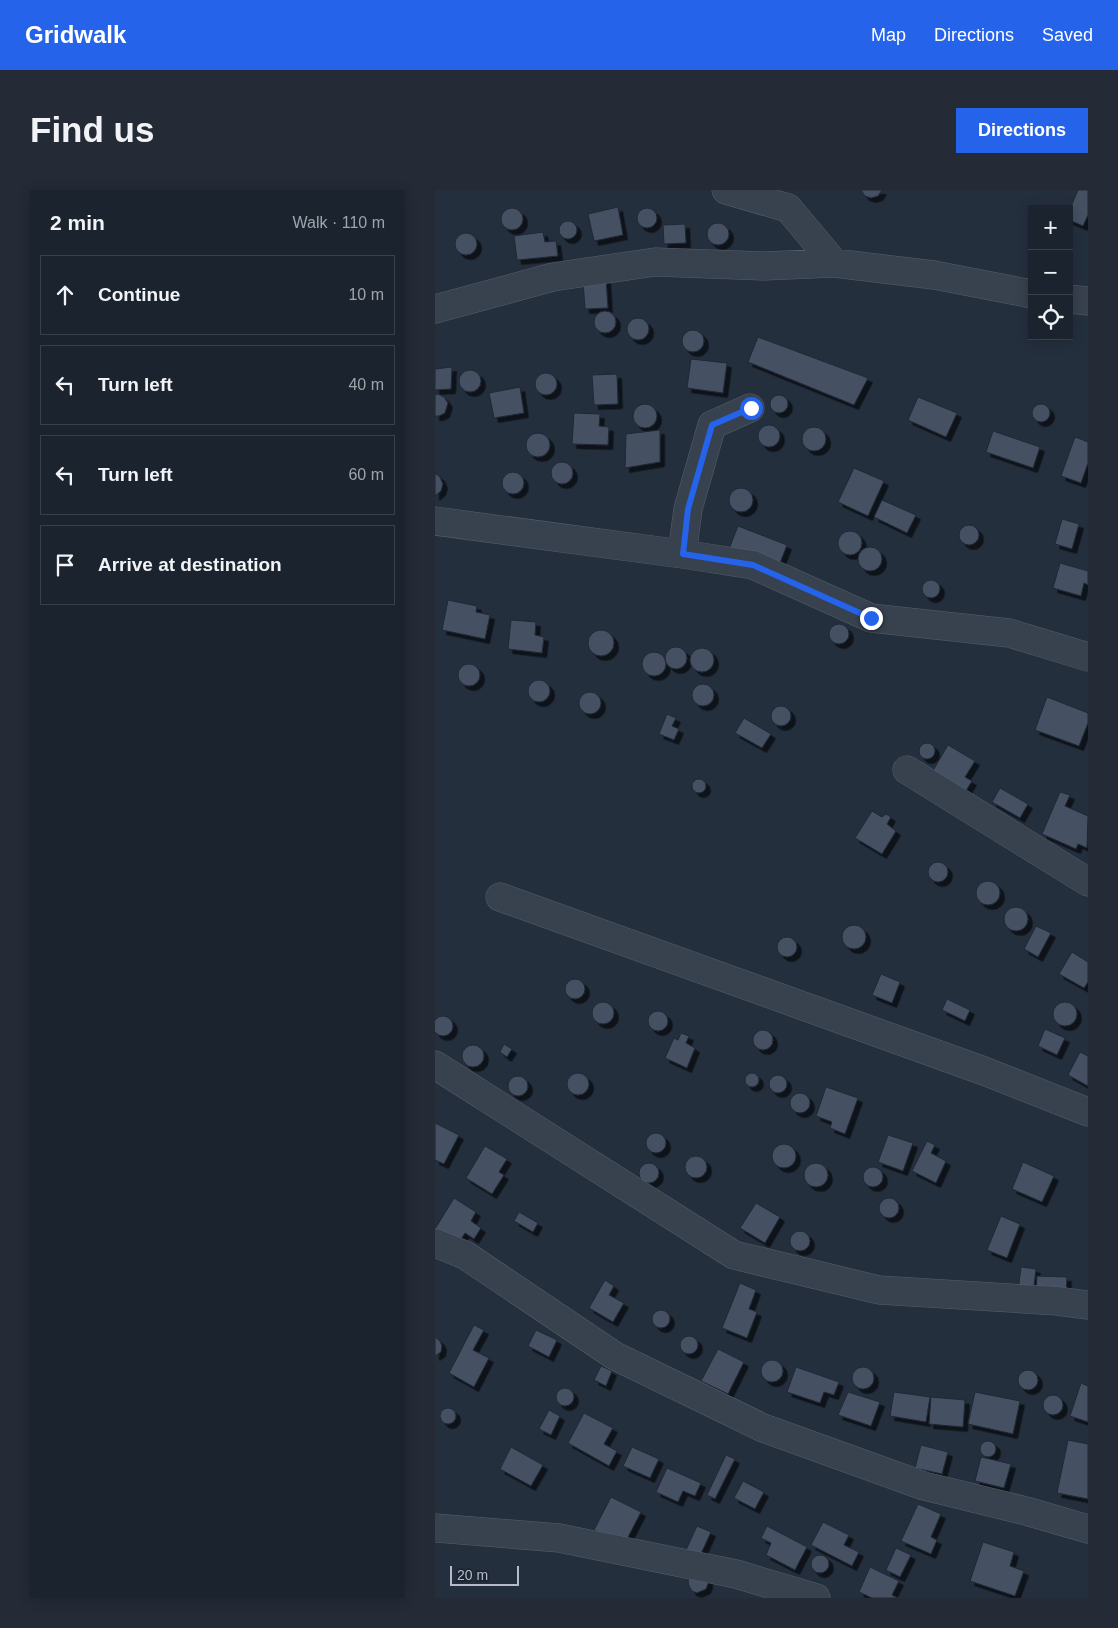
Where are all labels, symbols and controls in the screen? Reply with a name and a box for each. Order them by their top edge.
text: Gridwalk [25,21,126,48]
text: Map [871,25,906,45]
text: Directions [934,25,1014,45]
text: Saved [1042,25,1093,45]
button: Directions [956,108,1088,153]
text: Find us [30,110,154,149]
map controls [1028,205,1073,340]
button: + [1028,205,1073,250]
text: 2 min [50,211,105,234]
text: Walk · 110 m [293,214,385,231]
button: − [1028,250,1073,295]
icon: ahead [51,281,79,309]
text: Continue [98,284,180,305]
text: 10 m [348,286,384,303]
button: locate [1028,295,1073,340]
icon: left [51,371,79,399]
text: Turn left [98,374,173,395]
text: 40 m [348,376,384,393]
route start [740,397,763,420]
icon: left [51,461,79,489]
text: Turn left [98,464,173,485]
text: 60 m [348,466,384,483]
icon: arrive [51,551,79,579]
text: Arrive at destination [98,554,282,575]
route end [860,607,883,630]
scale bar [450,1563,519,1586]
text: 20 m [457,1567,488,1583]

